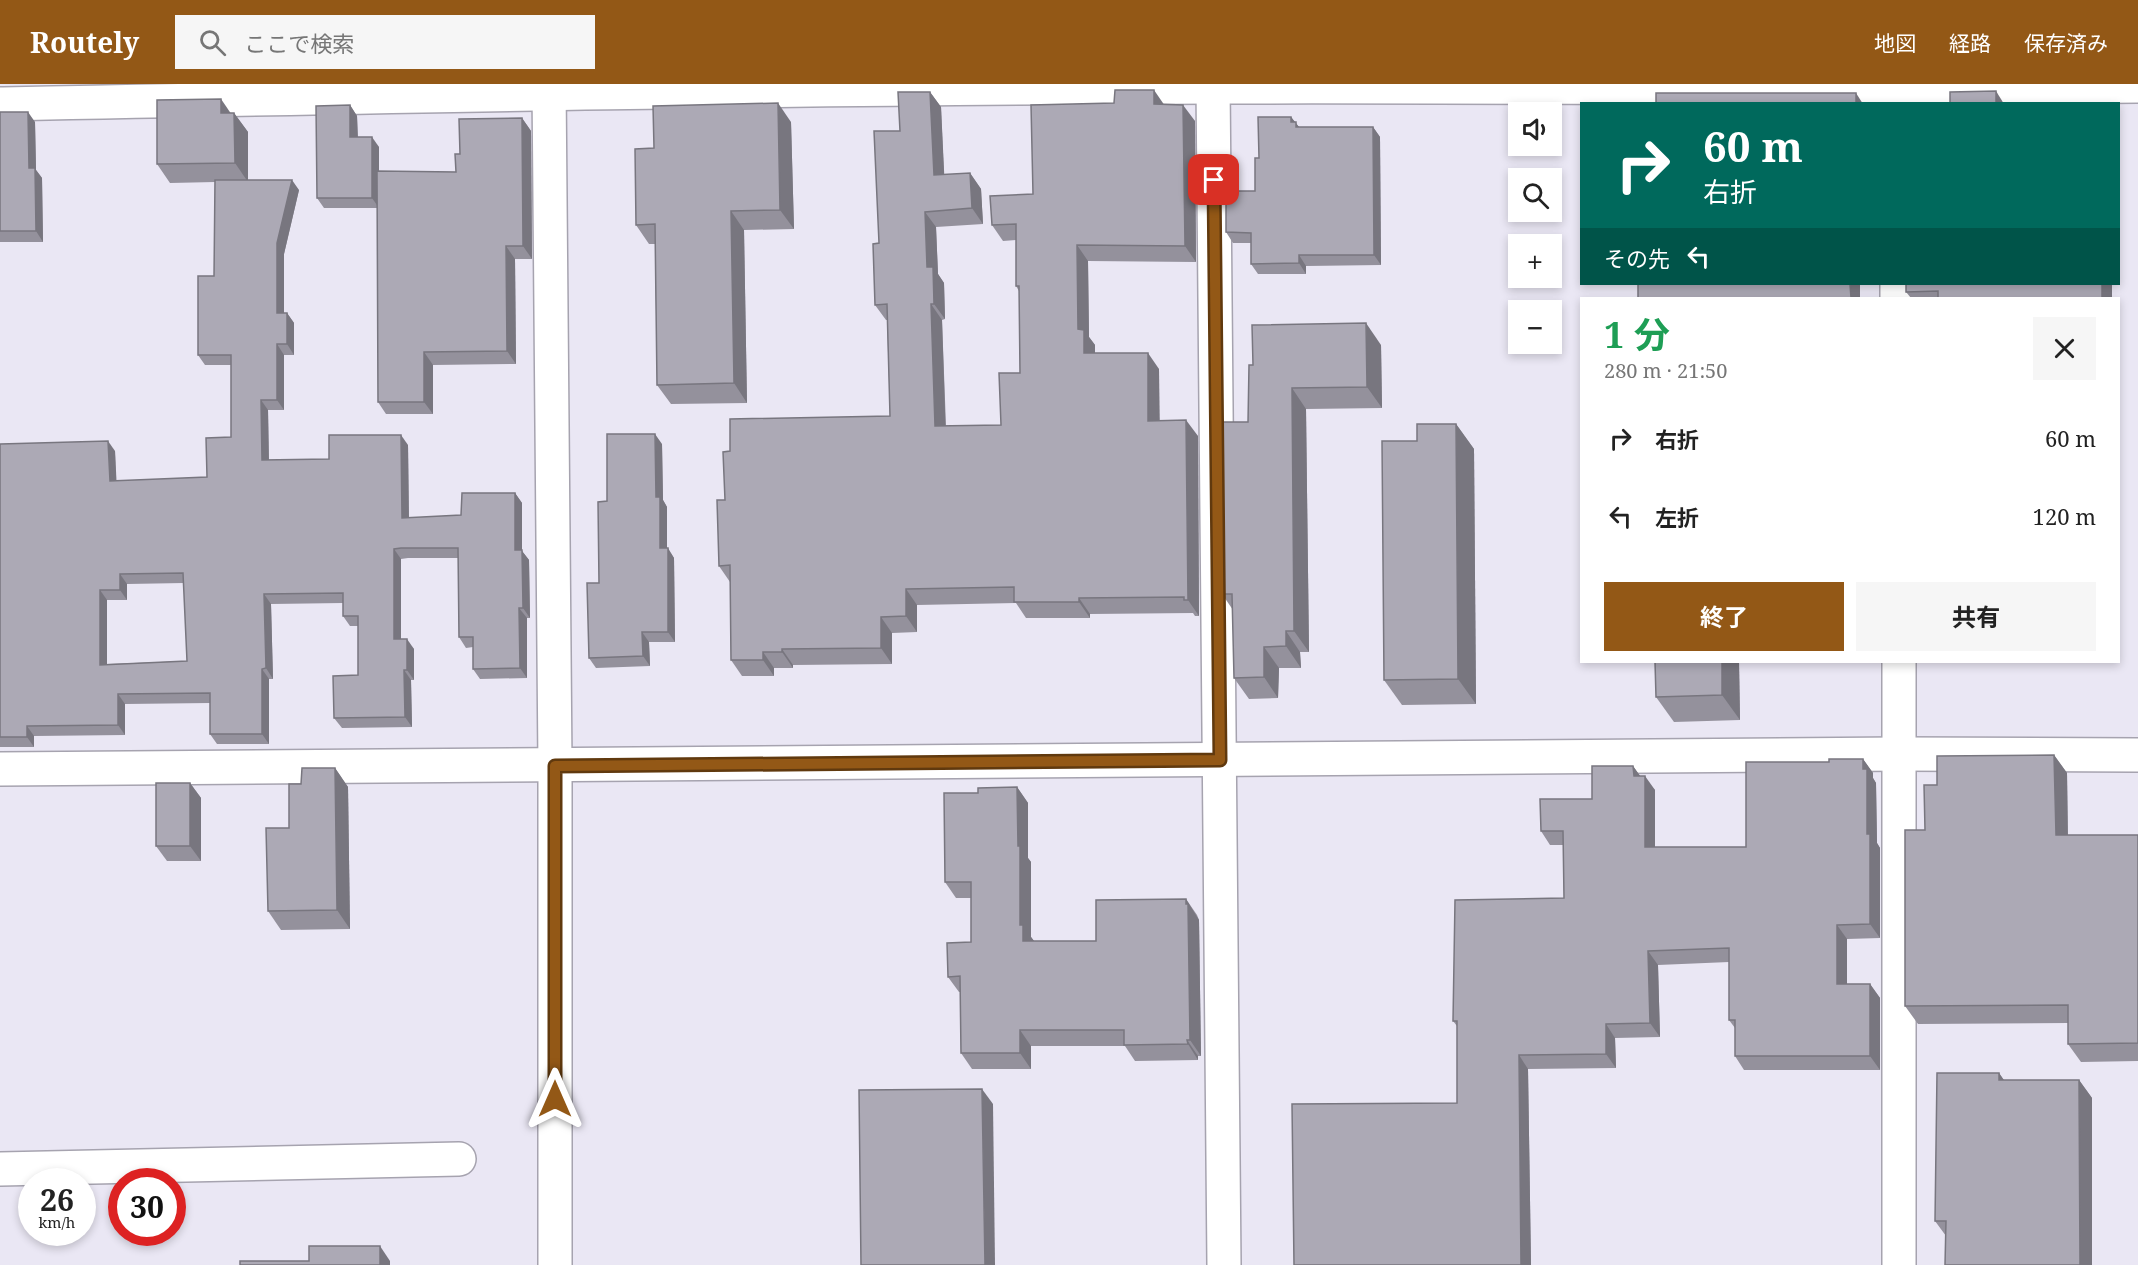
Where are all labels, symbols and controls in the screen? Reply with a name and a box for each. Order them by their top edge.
search box [175,15,595,69]
text: Routely [30,23,139,61]
icon: search [196,26,229,59]
text: ここで検索 [244,28,354,58]
text: 地図 [1874,29,1916,57]
text: 経路 [1949,29,1991,57]
text: 保存済み [2024,29,2108,57]
map controls [1508,102,1562,354]
button: sound [1508,102,1562,156]
text: 60 m [1703,117,1803,174]
icon: right [1604,126,1682,204]
pin [1188,154,1239,205]
icon: arrive [1197,163,1230,196]
button: search [1508,168,1562,222]
text: 右折 [1703,173,1757,210]
button: + [1508,234,1562,288]
icon: left [1682,240,1715,273]
text: その先 [1604,243,1670,273]
button: − [1508,300,1562,354]
text: 1 分 [1604,310,1670,359]
button: close [2033,317,2096,380]
text: 280 m · 21:50 [1604,357,1727,384]
icon: right [1604,422,1637,455]
text: 60 m [2045,423,2096,453]
text: 右折 [1655,424,1699,454]
icon: left [1604,500,1637,533]
text: 120 m [2033,501,2096,531]
text: 左折 [1655,502,1699,532]
button: 終了 [1604,582,1844,651]
button: 共有 [1856,582,2096,651]
position arrow [523,1067,587,1131]
speed limit sign: 30 [108,1168,186,1246]
text: 26 [40,1179,74,1220]
text: km/h [39,1212,75,1232]

